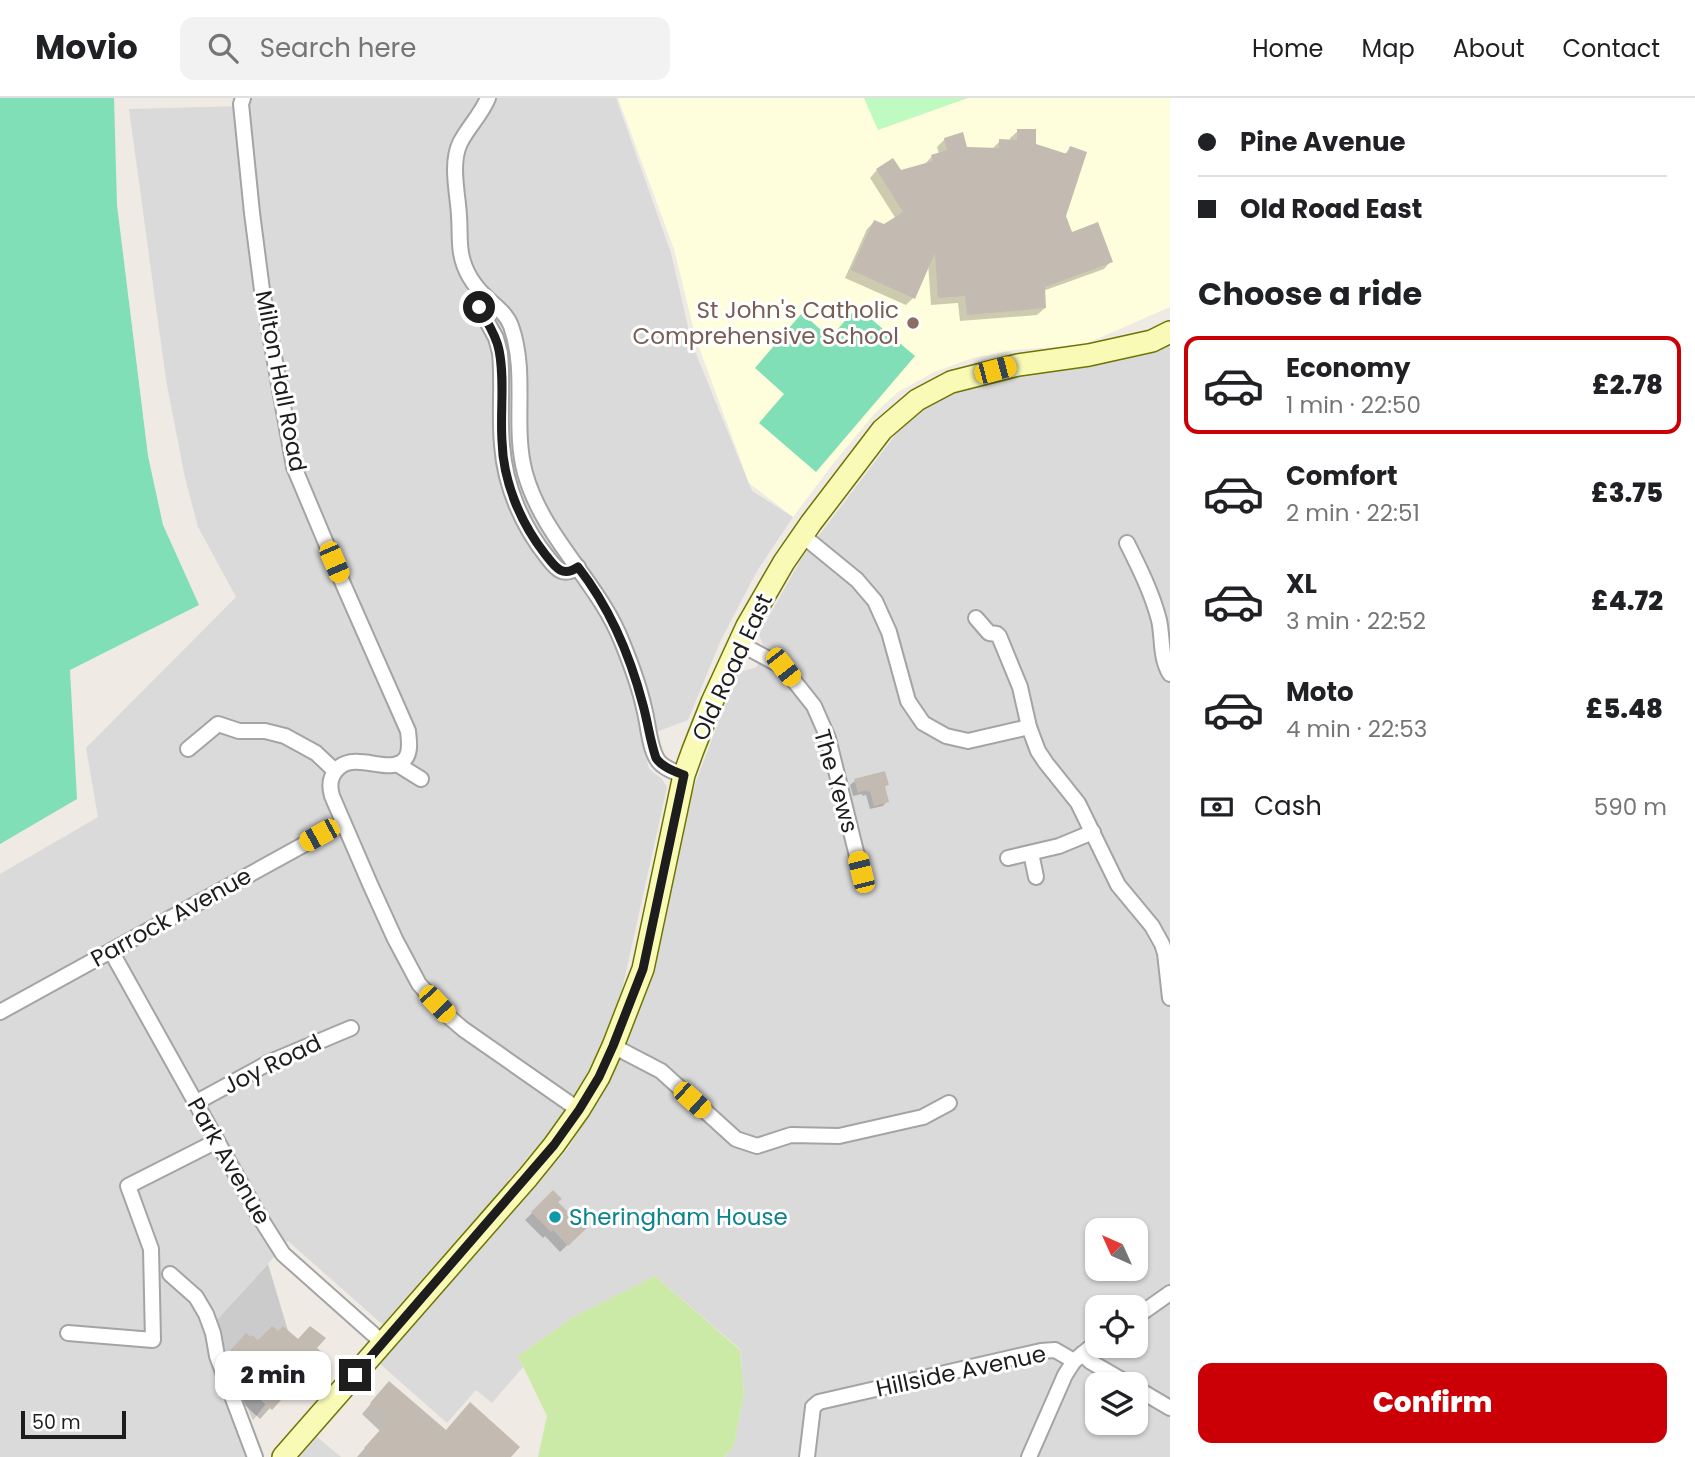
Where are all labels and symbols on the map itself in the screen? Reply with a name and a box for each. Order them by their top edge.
street label: Milton Hall Road [248,288,314,474]
route start [463,291,495,323]
place label: St John's Catholic Comprehensive School [632,294,899,352]
marker: St John's Catholic Comprehensive School [905,315,921,331]
car [972,354,1019,386]
car [317,539,352,585]
street label: Old Road East [684,588,780,746]
car [762,644,805,690]
street label: The Yews [806,726,866,836]
car [296,816,343,854]
car [846,849,877,895]
street label: Parrock Avenue [85,860,257,974]
car [415,981,460,1027]
street label: Joy Road [217,1026,327,1102]
car [670,1078,715,1122]
street label: Park Avenue [180,1092,278,1230]
place label: Sheringham House [569,1201,788,1233]
marker: Sheringham House [547,1209,563,1225]
north arrow [1085,1218,1148,1281]
street label: Hillside Avenue [873,1337,1049,1405]
callout: 2 min [215,1350,330,1400]
route end [339,1359,371,1391]
scale bar [21,1408,126,1440]

